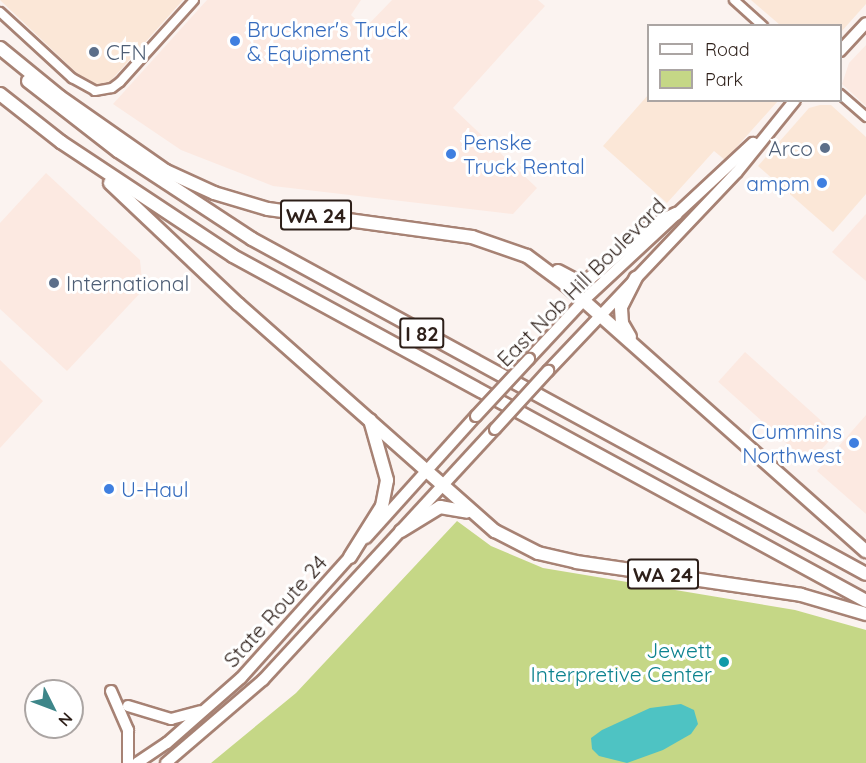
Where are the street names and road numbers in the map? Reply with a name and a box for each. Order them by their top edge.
street label: East Nob Hill Boulevard [492,193,670,371]
road number: WA 24 [280,198,352,232]
road number: I 82 [398,316,446,350]
street label: State Route 24 [218,550,332,672]
road number: WA 24 [627,557,699,591]

